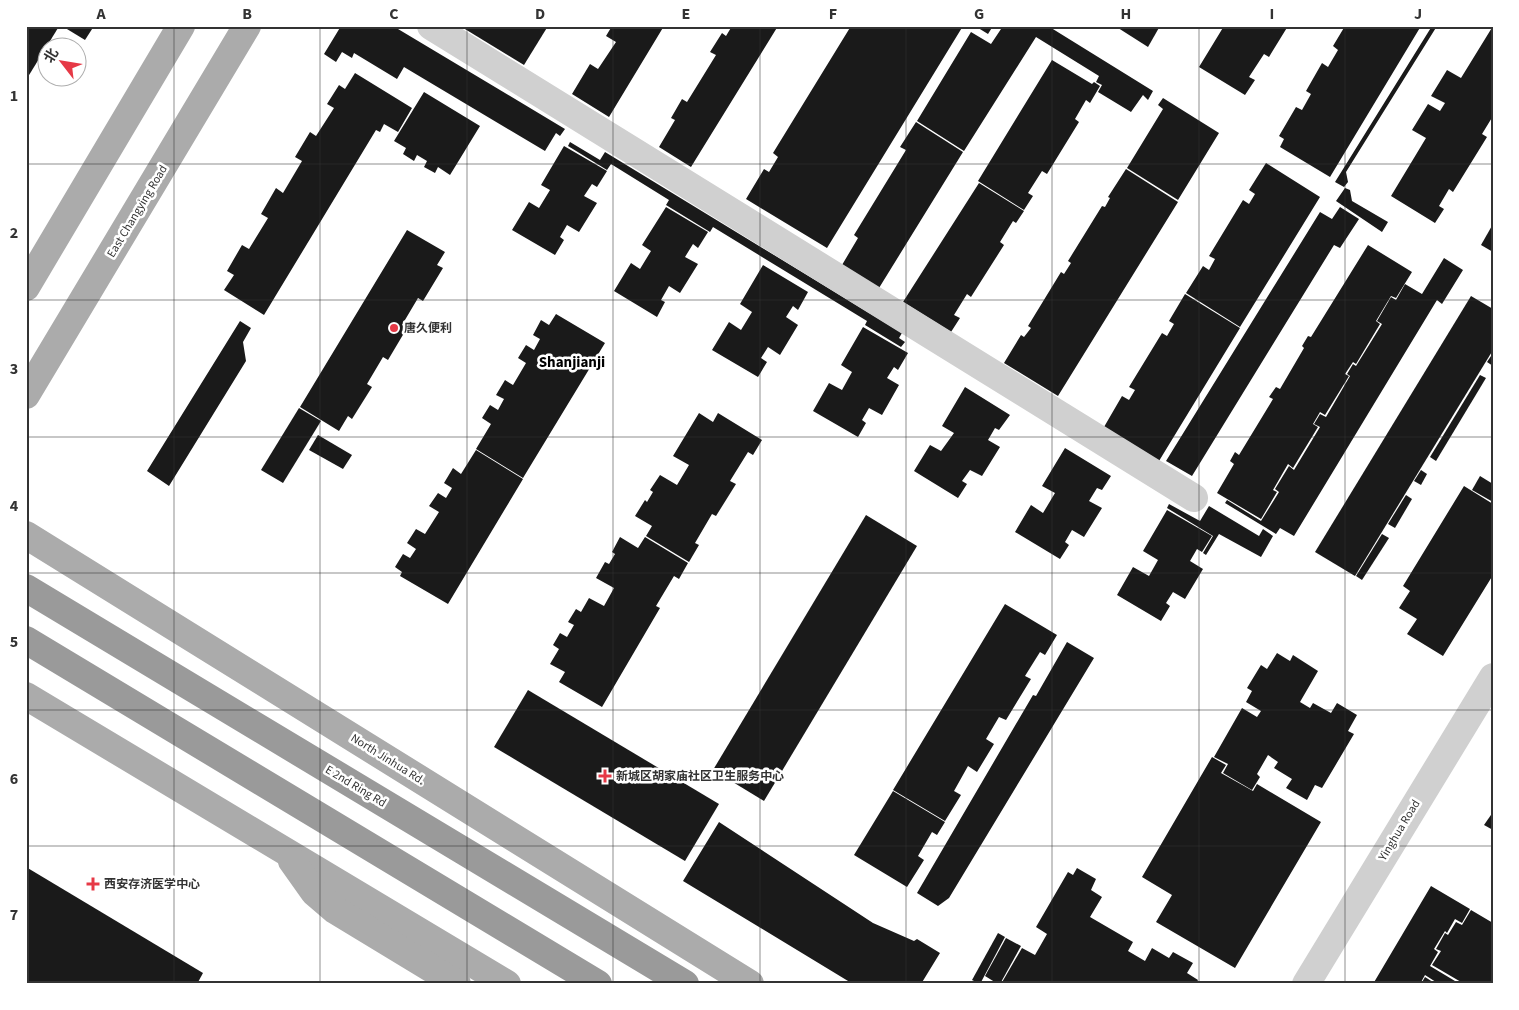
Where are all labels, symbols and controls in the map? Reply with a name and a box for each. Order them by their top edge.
text: A [95,3,106,25]
text: B [242,3,252,25]
text: C [389,3,399,25]
text: D [535,3,545,25]
text: E [682,3,690,25]
text: F [829,3,837,25]
text: G [974,3,984,25]
text: H [1121,3,1131,25]
text: I [1270,3,1274,25]
text: J [1414,3,1422,25]
north arrow [38,38,88,88]
text: 北 [40,45,64,67]
text: 1 [10,85,18,107]
street label: East Changying Road [103,162,172,261]
text: 2 [10,222,18,244]
place label: 唐久便利 [404,320,452,337]
marker: 唐久便利 [388,322,400,334]
district label: Shanjianji [539,352,605,373]
text: 3 [10,358,18,380]
text: 4 [10,495,19,517]
text: 5 [10,631,18,653]
street label: North Jinhua Rd. [347,730,428,789]
street label: E 2nd Ring Rd [322,762,389,811]
text: 6 [10,768,18,790]
place label: 新城区胡家庙社区卫生服务中心 [616,768,784,785]
marker: 新城区胡家庙社区卫生服务中心 [598,769,612,783]
street label: Yinghua Road [1374,797,1424,865]
place label: 西安存济医学中心 [104,876,200,893]
marker: 西安存济医学中心 [86,877,100,891]
text: 7 [10,904,18,926]

